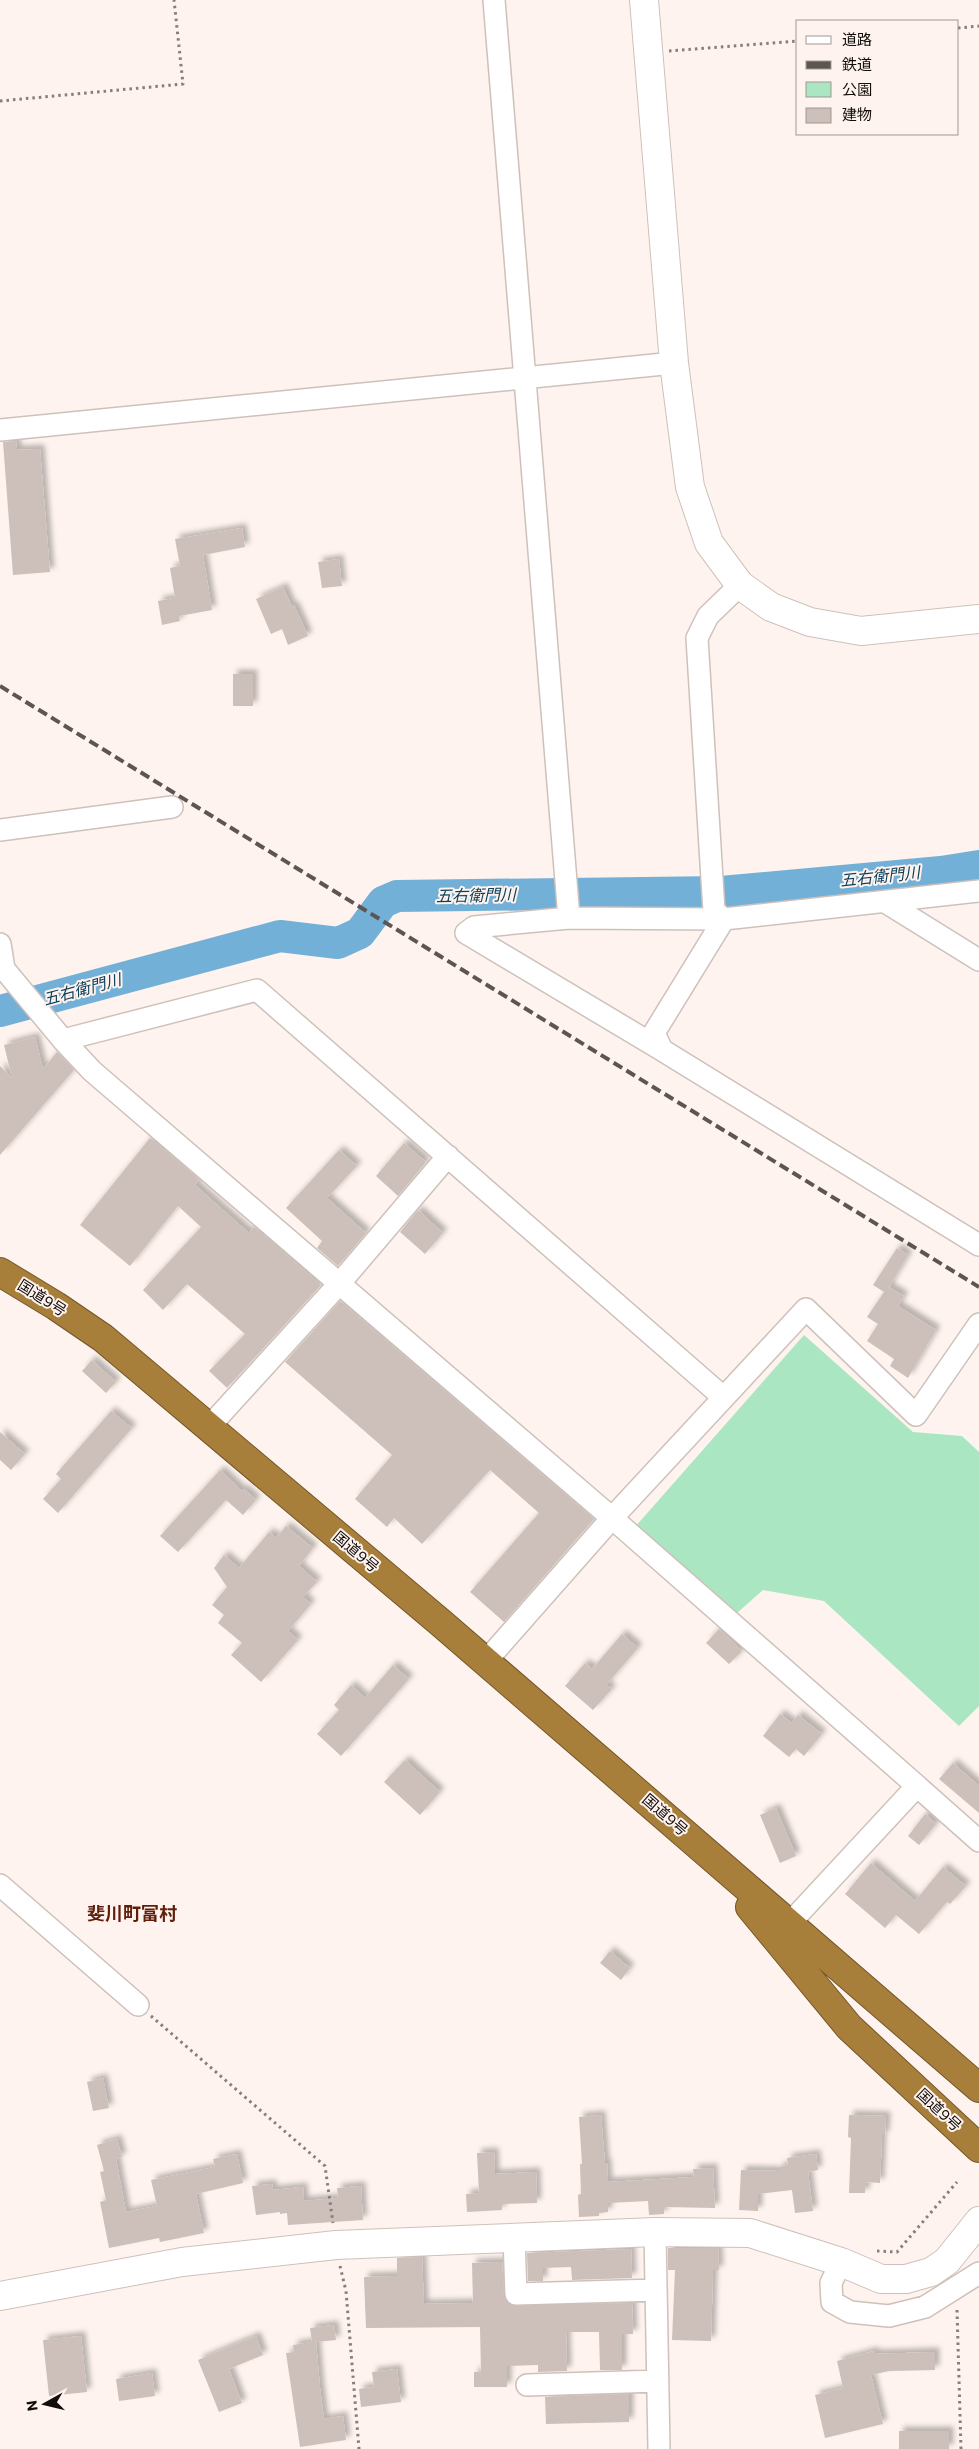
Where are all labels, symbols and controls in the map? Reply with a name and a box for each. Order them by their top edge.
legend [796,20,959,135]
text: 道路 [842,30,872,48]
text: 鉄道 [842,55,872,73]
text: 公園 [842,80,872,98]
text: 建物 [842,105,872,123]
water label: 五右衛門川 [839,862,923,889]
water label: 五右衛門川 [436,884,518,905]
water label: 五右衛門川 [41,968,125,1008]
street label: 国道9号 [15,1275,70,1319]
street label: 国道9号 [330,1527,383,1576]
street label: 国道9号 [639,1790,692,1839]
district label: 斐川町富村 [87,1902,177,1924]
street label: 国道9号 [914,2084,966,2134]
north arrow [20,2379,70,2429]
text: N [22,2399,41,2412]

